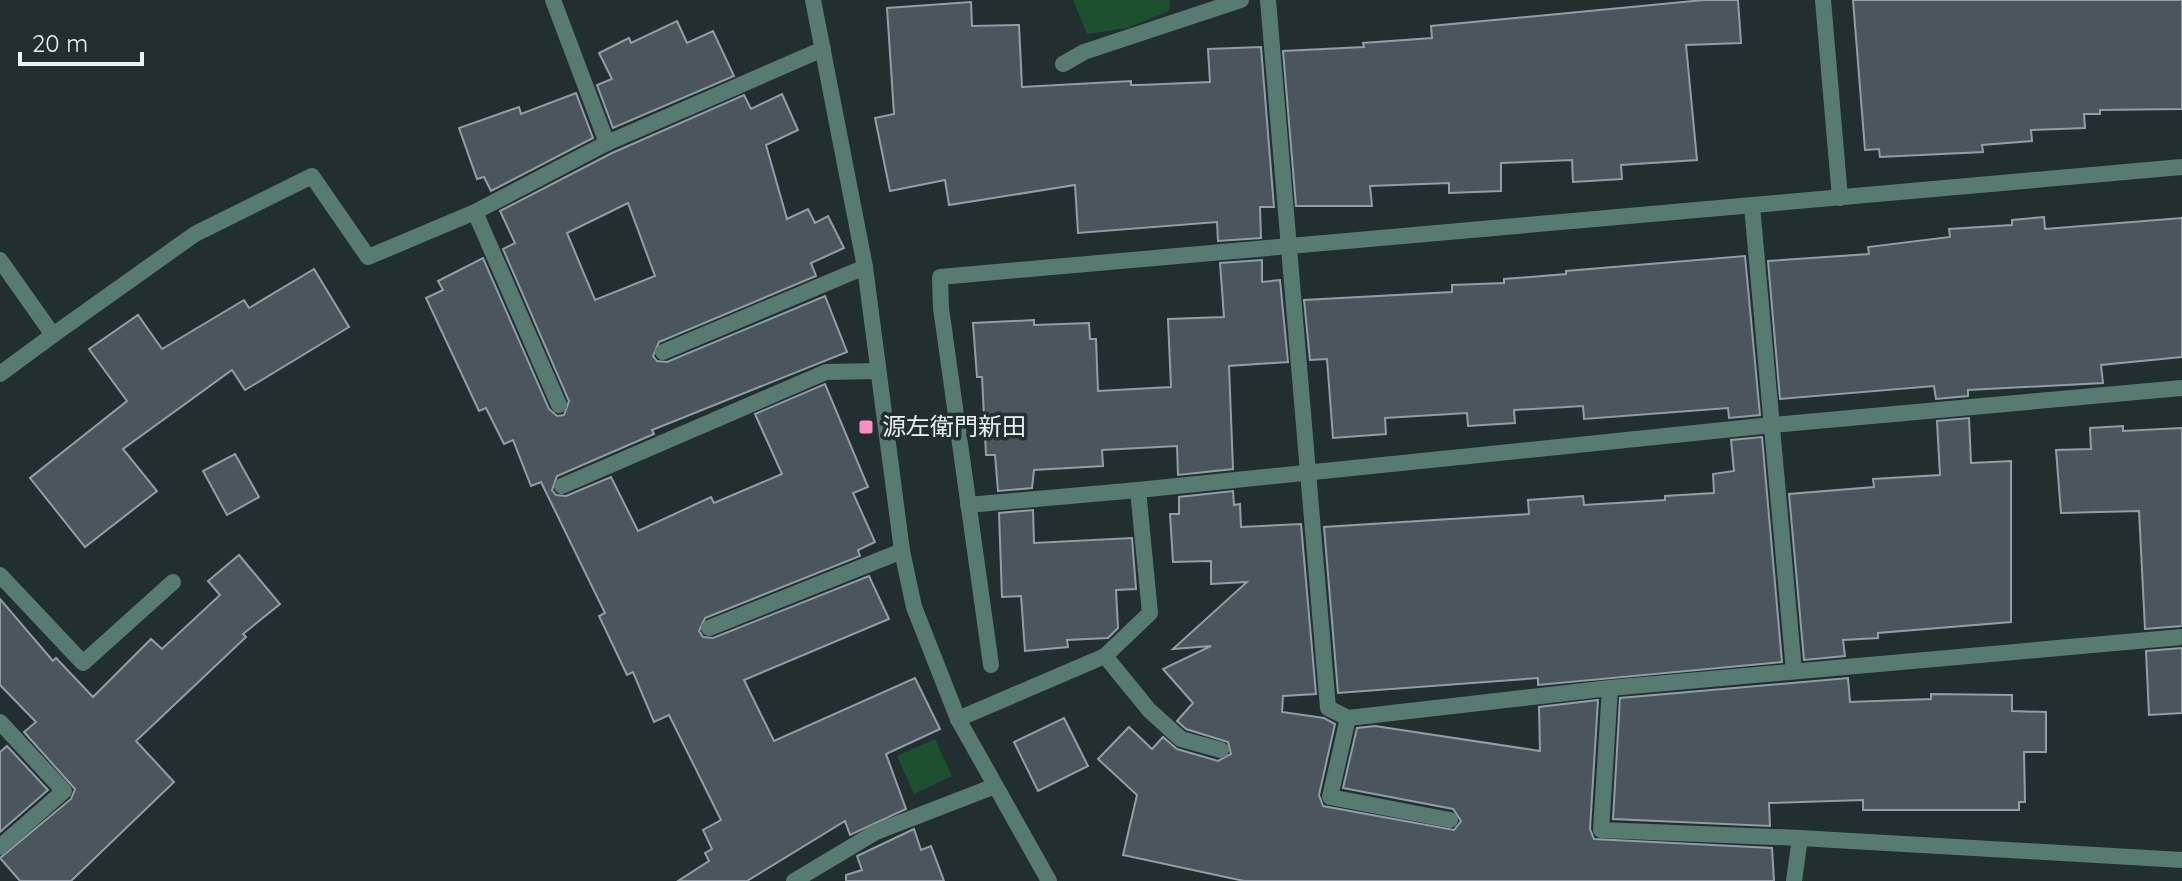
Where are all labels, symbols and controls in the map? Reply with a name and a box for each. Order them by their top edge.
scale bar [20,16,142,66]
text: 20 m [32,28,88,58]
place label: 源左衛門新田 [882,411,1026,441]
marker: 源左衛門新田 [857,418,875,436]

